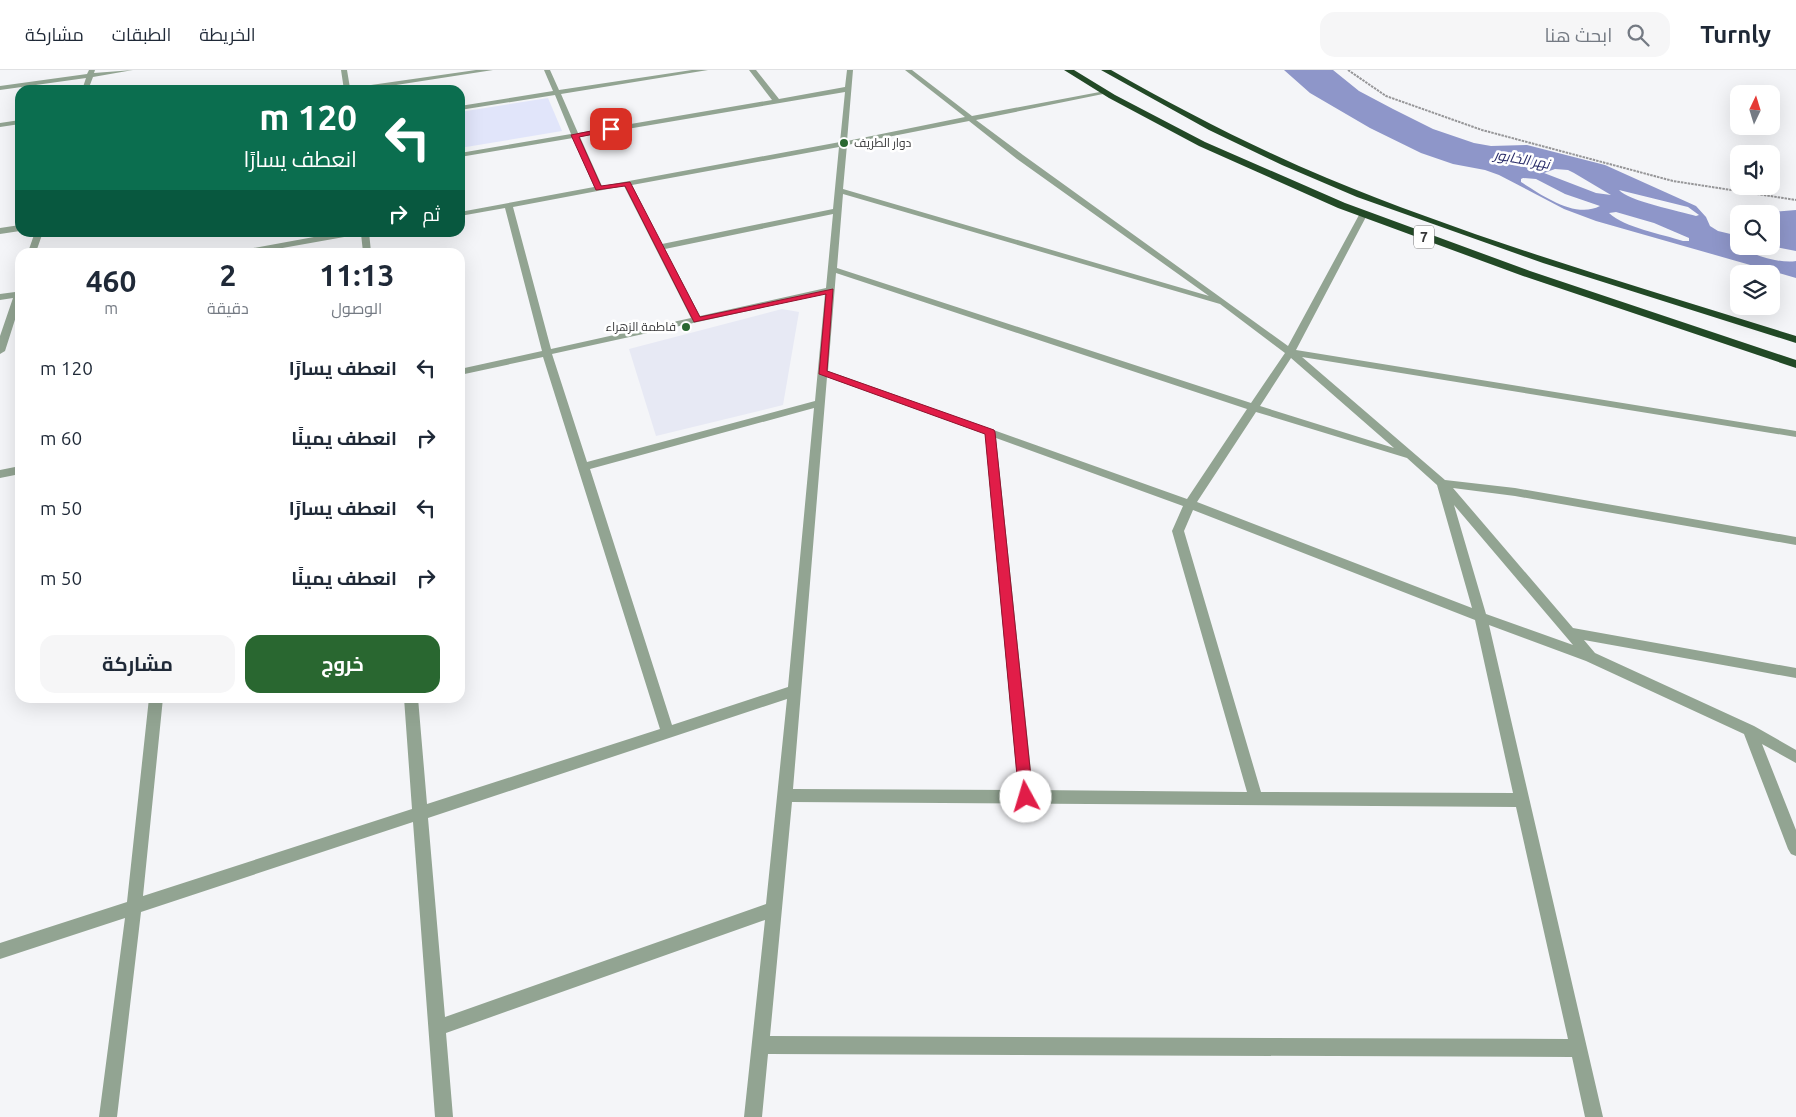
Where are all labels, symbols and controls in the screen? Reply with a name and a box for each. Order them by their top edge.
search box [1320,12,1670,57]
icon: search [1624,21,1652,49]
text: Turnly [1700,21,1771,48]
text: مشاركة [25,24,84,44]
text: الطبقات [112,24,171,44]
text: الخريطة [199,24,256,44]
text: ابحث هنا [1544,24,1612,46]
north arrow [1730,85,1780,135]
map controls [1730,85,1780,315]
text: 120 m [259,97,357,137]
icon: left [375,105,440,170]
pin [590,108,632,150]
icon: arrive [597,115,625,143]
place label: دوار الطريف [854,136,912,150]
marker: دوار الطريف [838,137,850,149]
button: sound [1730,145,1780,195]
text: انعطف يسارًا [244,146,357,171]
water label: نهر الخابور [1491,146,1552,173]
icon: right [384,200,412,228]
text: ثم [422,203,440,225]
button: search [1730,205,1780,255]
road number: 7 [1414,226,1434,248]
text: 2 [219,258,236,292]
text: 11:13 [319,258,394,292]
text: 460 [86,264,136,298]
button: layers [1730,265,1780,315]
text: m [104,299,118,317]
text: دقيقة [207,299,249,317]
text: الوصول [331,299,382,317]
place label: فاطمة الزهراء [605,320,676,334]
marker: فاطمة الزهراء [680,321,692,333]
icon: left [412,354,440,382]
text: 120 m [40,357,93,379]
text: انعطف يسارًا [289,357,397,379]
icon: right [412,424,440,452]
text: 60 m [40,427,82,449]
text: انعطف يمينًا [291,427,397,449]
icon: left [412,494,440,522]
text: 50 m [40,497,82,519]
text: انعطف يسارًا [289,497,397,519]
icon: right [412,564,440,592]
text: 50 m [40,567,82,589]
text: انعطف يمينًا [291,567,397,589]
button: مشاركة [40,635,235,693]
button: خروج [245,635,440,693]
position arrow [999,770,1051,822]

